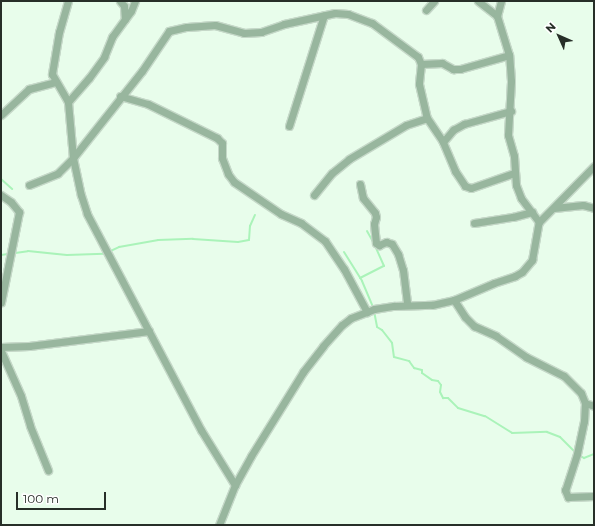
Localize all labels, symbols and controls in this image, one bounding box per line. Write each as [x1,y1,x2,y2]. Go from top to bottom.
north arrow [539,16,579,56]
text: N [542,19,559,36]
scale bar [18,484,108,510]
text: 100 m [23,491,59,506]

